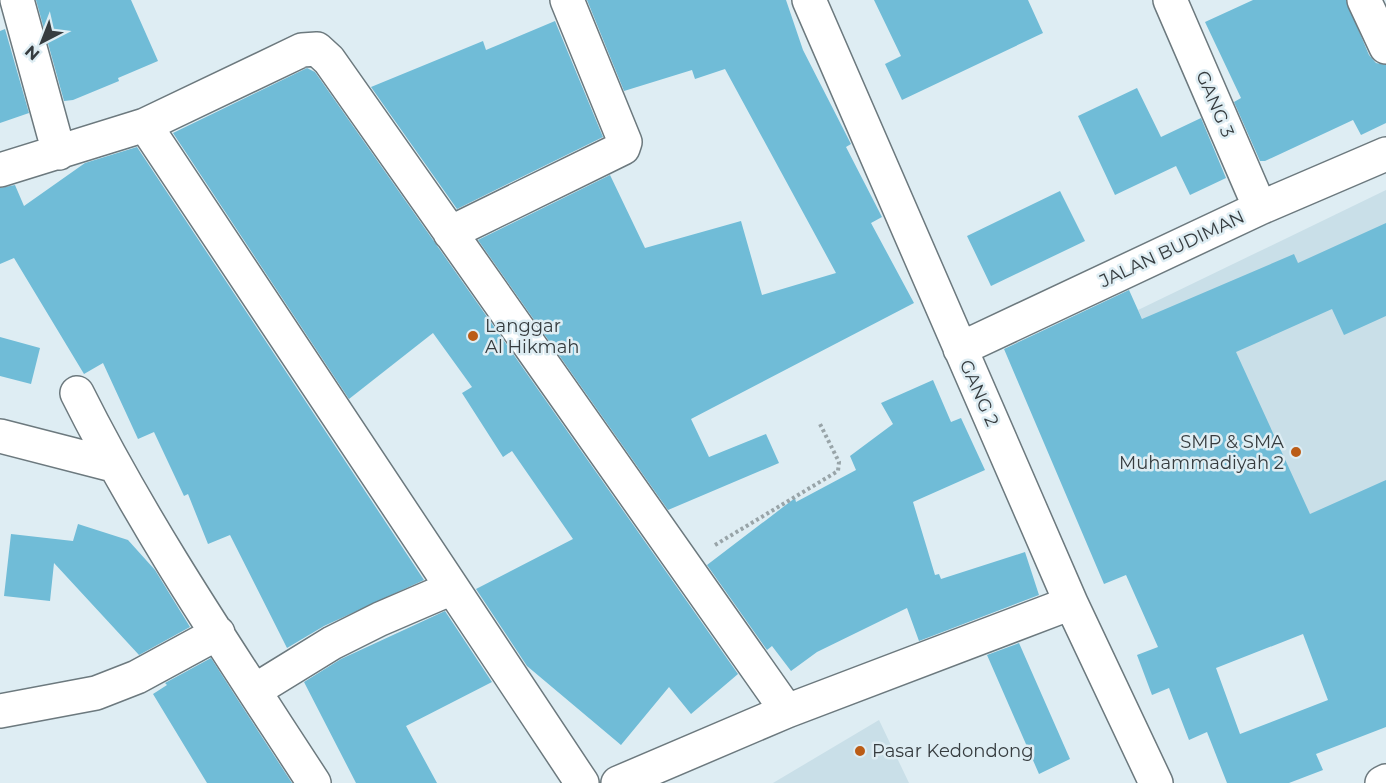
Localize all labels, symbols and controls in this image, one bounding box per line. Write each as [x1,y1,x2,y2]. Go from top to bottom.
north arrow [12,12,72,72]
text: N [21,41,43,64]
street label: GANG 3 [1191,67,1239,141]
street label: JALAN BUDIMAN [1095,206,1248,293]
place label: Langgar Al Hikmah [485,315,579,358]
marker: Langgar Al Hikmah [466,329,480,343]
street label: GANG 2 [955,356,1003,430]
place label: SMP & SMA Muhammadiyah 2 [1119,431,1284,474]
marker: SMP & SMA Muhammadiyah 2 [1289,445,1303,459]
place label: Pasar Kedondong [872,740,1034,762]
marker: Pasar Kedondong [853,744,867,758]

